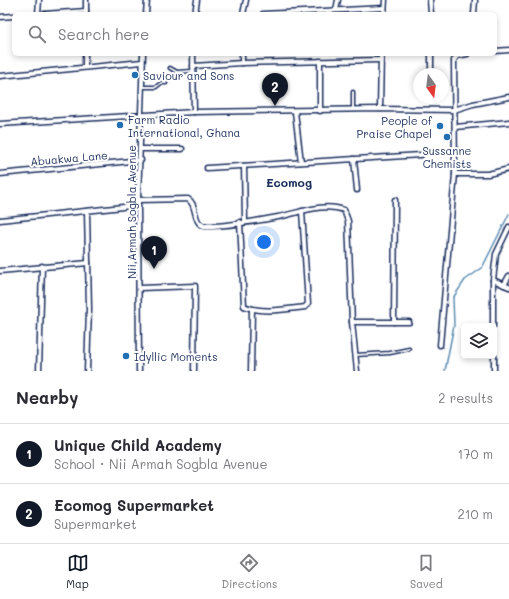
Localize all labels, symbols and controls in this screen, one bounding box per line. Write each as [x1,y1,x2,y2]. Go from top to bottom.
search box [12,12,497,56]
icon: search [26,23,48,45]
text: Search here [58,24,149,44]
place label: Saviour and Sons [143,68,234,83]
north arrow [413,68,449,104]
marker: Saviour and Sons [130,70,140,80]
pin: 2 [262,73,288,106]
place label: Farm Radio International, Ghana [128,112,241,140]
place label: People of Praise Chapel [357,113,433,141]
marker: Farm Radio International, Ghana [115,120,125,130]
marker: People of Praise Chapel [435,121,445,131]
marker: Sussanne Chemists [442,132,452,142]
place label: Sussanne Chemists [423,143,472,171]
street label: Nii Armah Sogbla Avenue [124,145,139,279]
street label: Abuakwa Lane [30,147,109,169]
district label: Ecomog [266,174,312,190]
your location [254,232,274,252]
pin: 1 [141,236,167,269]
map controls [461,323,497,359]
button: layers [461,323,497,359]
place label: Idyllic Moments [134,349,218,364]
marker: Idyllic Moments [121,351,131,361]
text: Nearby [16,386,78,408]
text: 2 results [438,389,493,406]
text: Unique Child Academy [54,435,222,455]
text: 1 [26,445,32,462]
text: 170 m [457,445,493,462]
text: School · Nii Armah Sogbla Avenue [54,455,268,472]
text: Ecomog Supermarket [54,495,214,515]
text: 2 [25,505,33,522]
text: 210 m [457,505,493,522]
text: Supermarket [54,515,137,532]
tab: Map [66,552,89,591]
tab: Directions [221,552,277,591]
tab: Saved [410,552,443,591]

